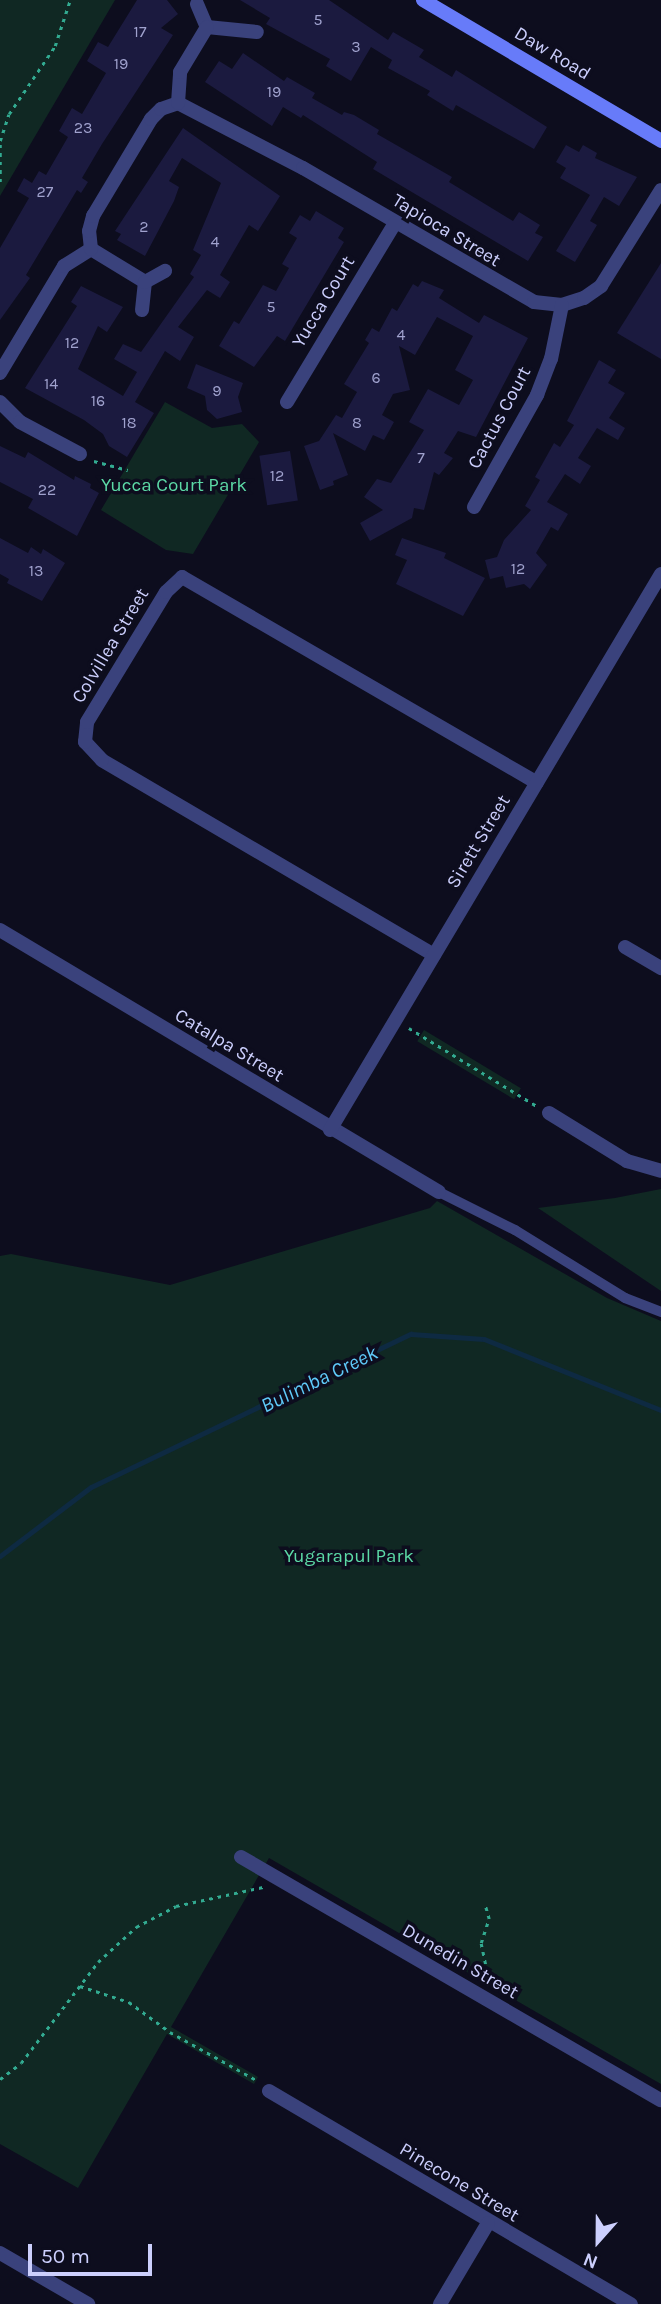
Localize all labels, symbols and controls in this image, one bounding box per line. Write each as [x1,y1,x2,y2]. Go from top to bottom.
house number: 5 [313,10,323,30]
house number: 17 [134,22,146,42]
street label: Daw Road [510,22,594,86]
house number: 3 [351,37,361,57]
house number: 19 [114,54,128,74]
house number: 19 [267,82,281,102]
house number: 23 [74,118,92,138]
house number: 27 [37,182,53,202]
street label: Tapioca Street [388,190,504,272]
house number: 2 [139,217,149,237]
house number: 4 [211,232,219,252]
street label: Yucca Court [288,252,360,352]
house number: 5 [266,297,276,317]
house number: 4 [397,325,405,345]
house number: 12 [65,333,79,353]
street label: Cactus Court [464,363,536,473]
house number: 6 [371,368,381,388]
house number: 14 [44,374,58,394]
house number: 9 [212,381,222,401]
house number: 16 [91,391,105,411]
house number: 18 [121,413,137,433]
house number: 8 [352,413,362,433]
house number: 7 [417,448,425,468]
house number: 12 [270,466,284,486]
park label: Yucca Court Park [101,475,247,497]
house number: 22 [38,480,56,500]
house number: 12 [511,559,525,579]
house number: 13 [29,561,43,581]
street label: Colvillea Street [68,584,154,708]
street label: Sirett Street [442,791,516,893]
street label: Catalpa Street [170,1004,288,1088]
water label: Bulimba Creek [256,1340,382,1418]
park label: Yugarapul Park [284,1546,414,1568]
street label: Dunedin Street [398,1920,522,2004]
street label: Pinecone Street [395,2138,523,2228]
north arrow [563,2206,633,2276]
scale bar [32,2230,156,2274]
text: 50 m [41,2244,90,2268]
text: N [580,2248,601,2273]

